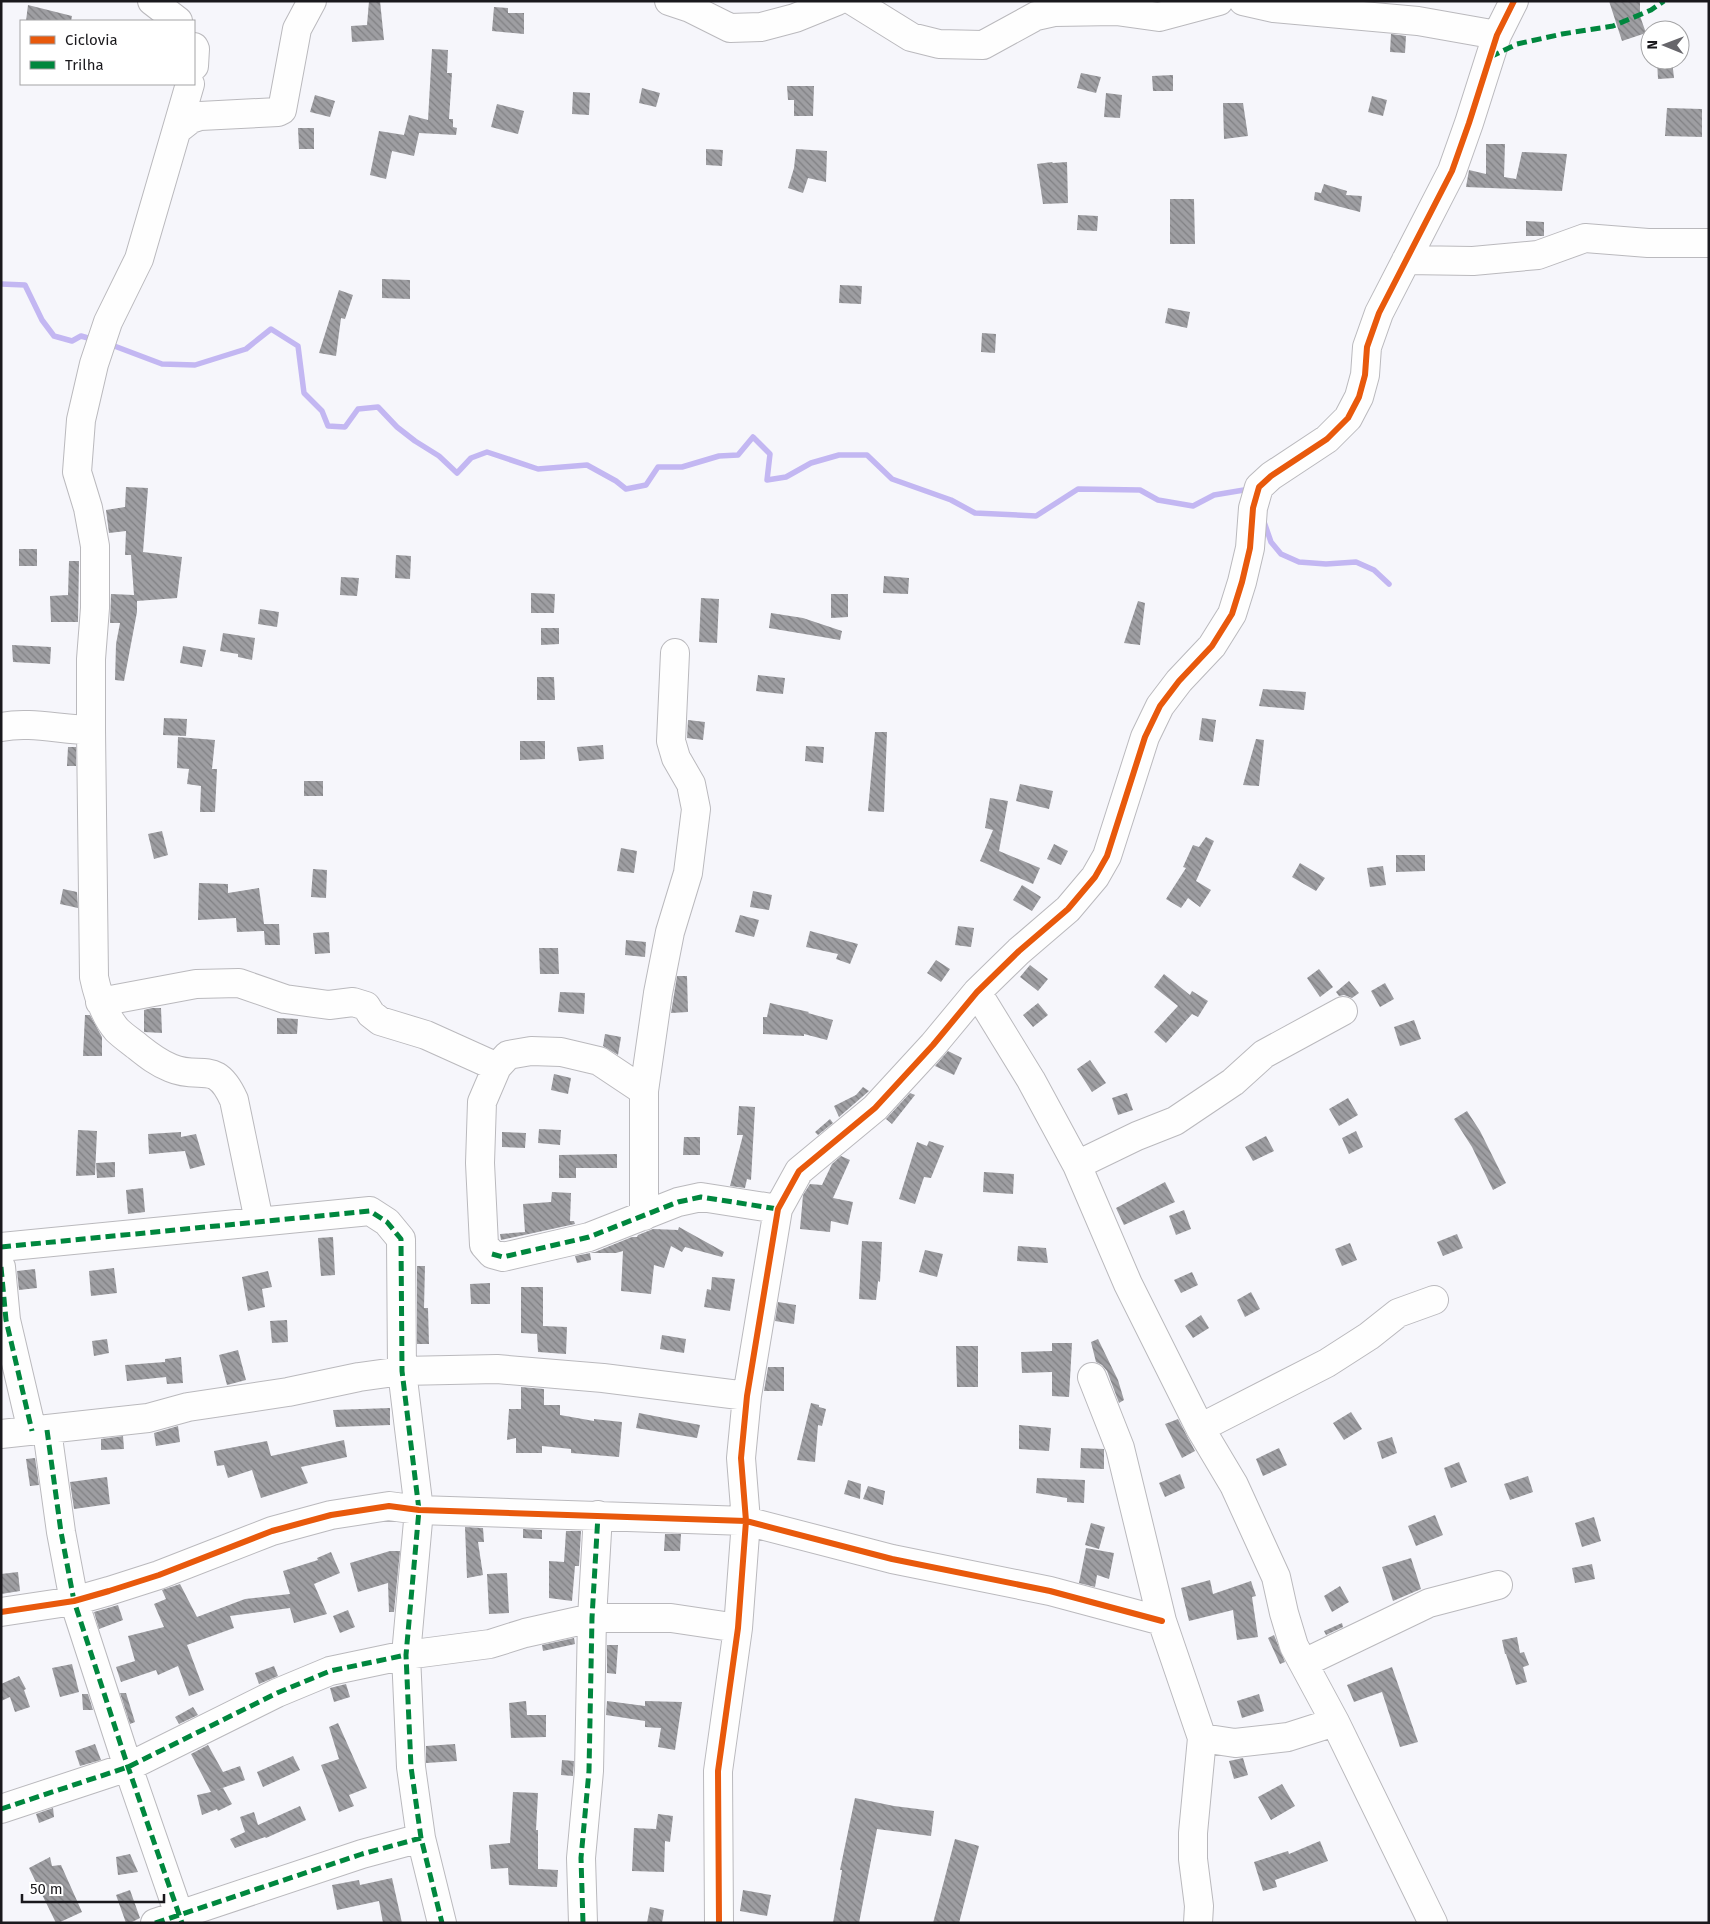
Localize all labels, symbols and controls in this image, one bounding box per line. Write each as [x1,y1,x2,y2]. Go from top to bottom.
legend [20,20,195,85]
north arrow [1640,20,1690,70]
text: Ciclovia [65,31,118,49]
text: N [1644,40,1661,50]
text: Trilha [65,56,104,74]
scale bar [22,1872,165,1904]
text: 50 m [30,1880,63,1898]

